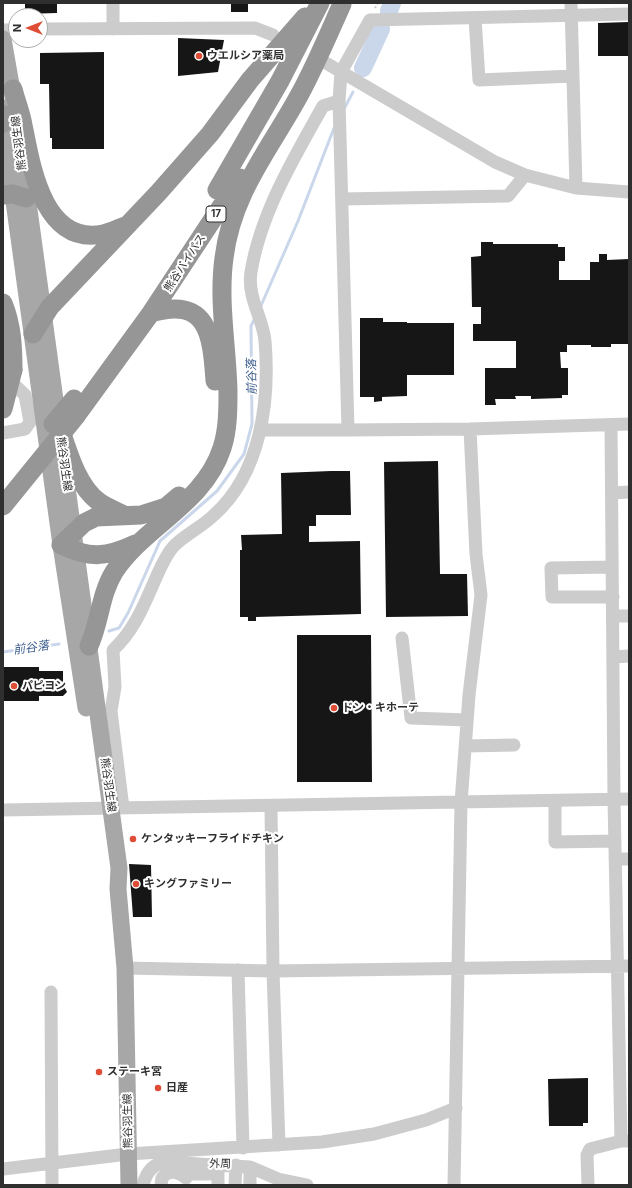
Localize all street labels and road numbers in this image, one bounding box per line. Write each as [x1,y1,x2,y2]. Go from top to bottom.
street label: 熊谷羽生線 [9,115,29,171]
road number: 17 [206,206,226,222]
street label: 熊谷バイパス [161,232,209,294]
street label: 熊谷羽生線 [54,436,74,492]
street label: 熊谷羽生線 [98,757,118,813]
street label: 熊谷羽生線 [121,1093,135,1149]
street label: 外周 [209,1157,231,1171]

